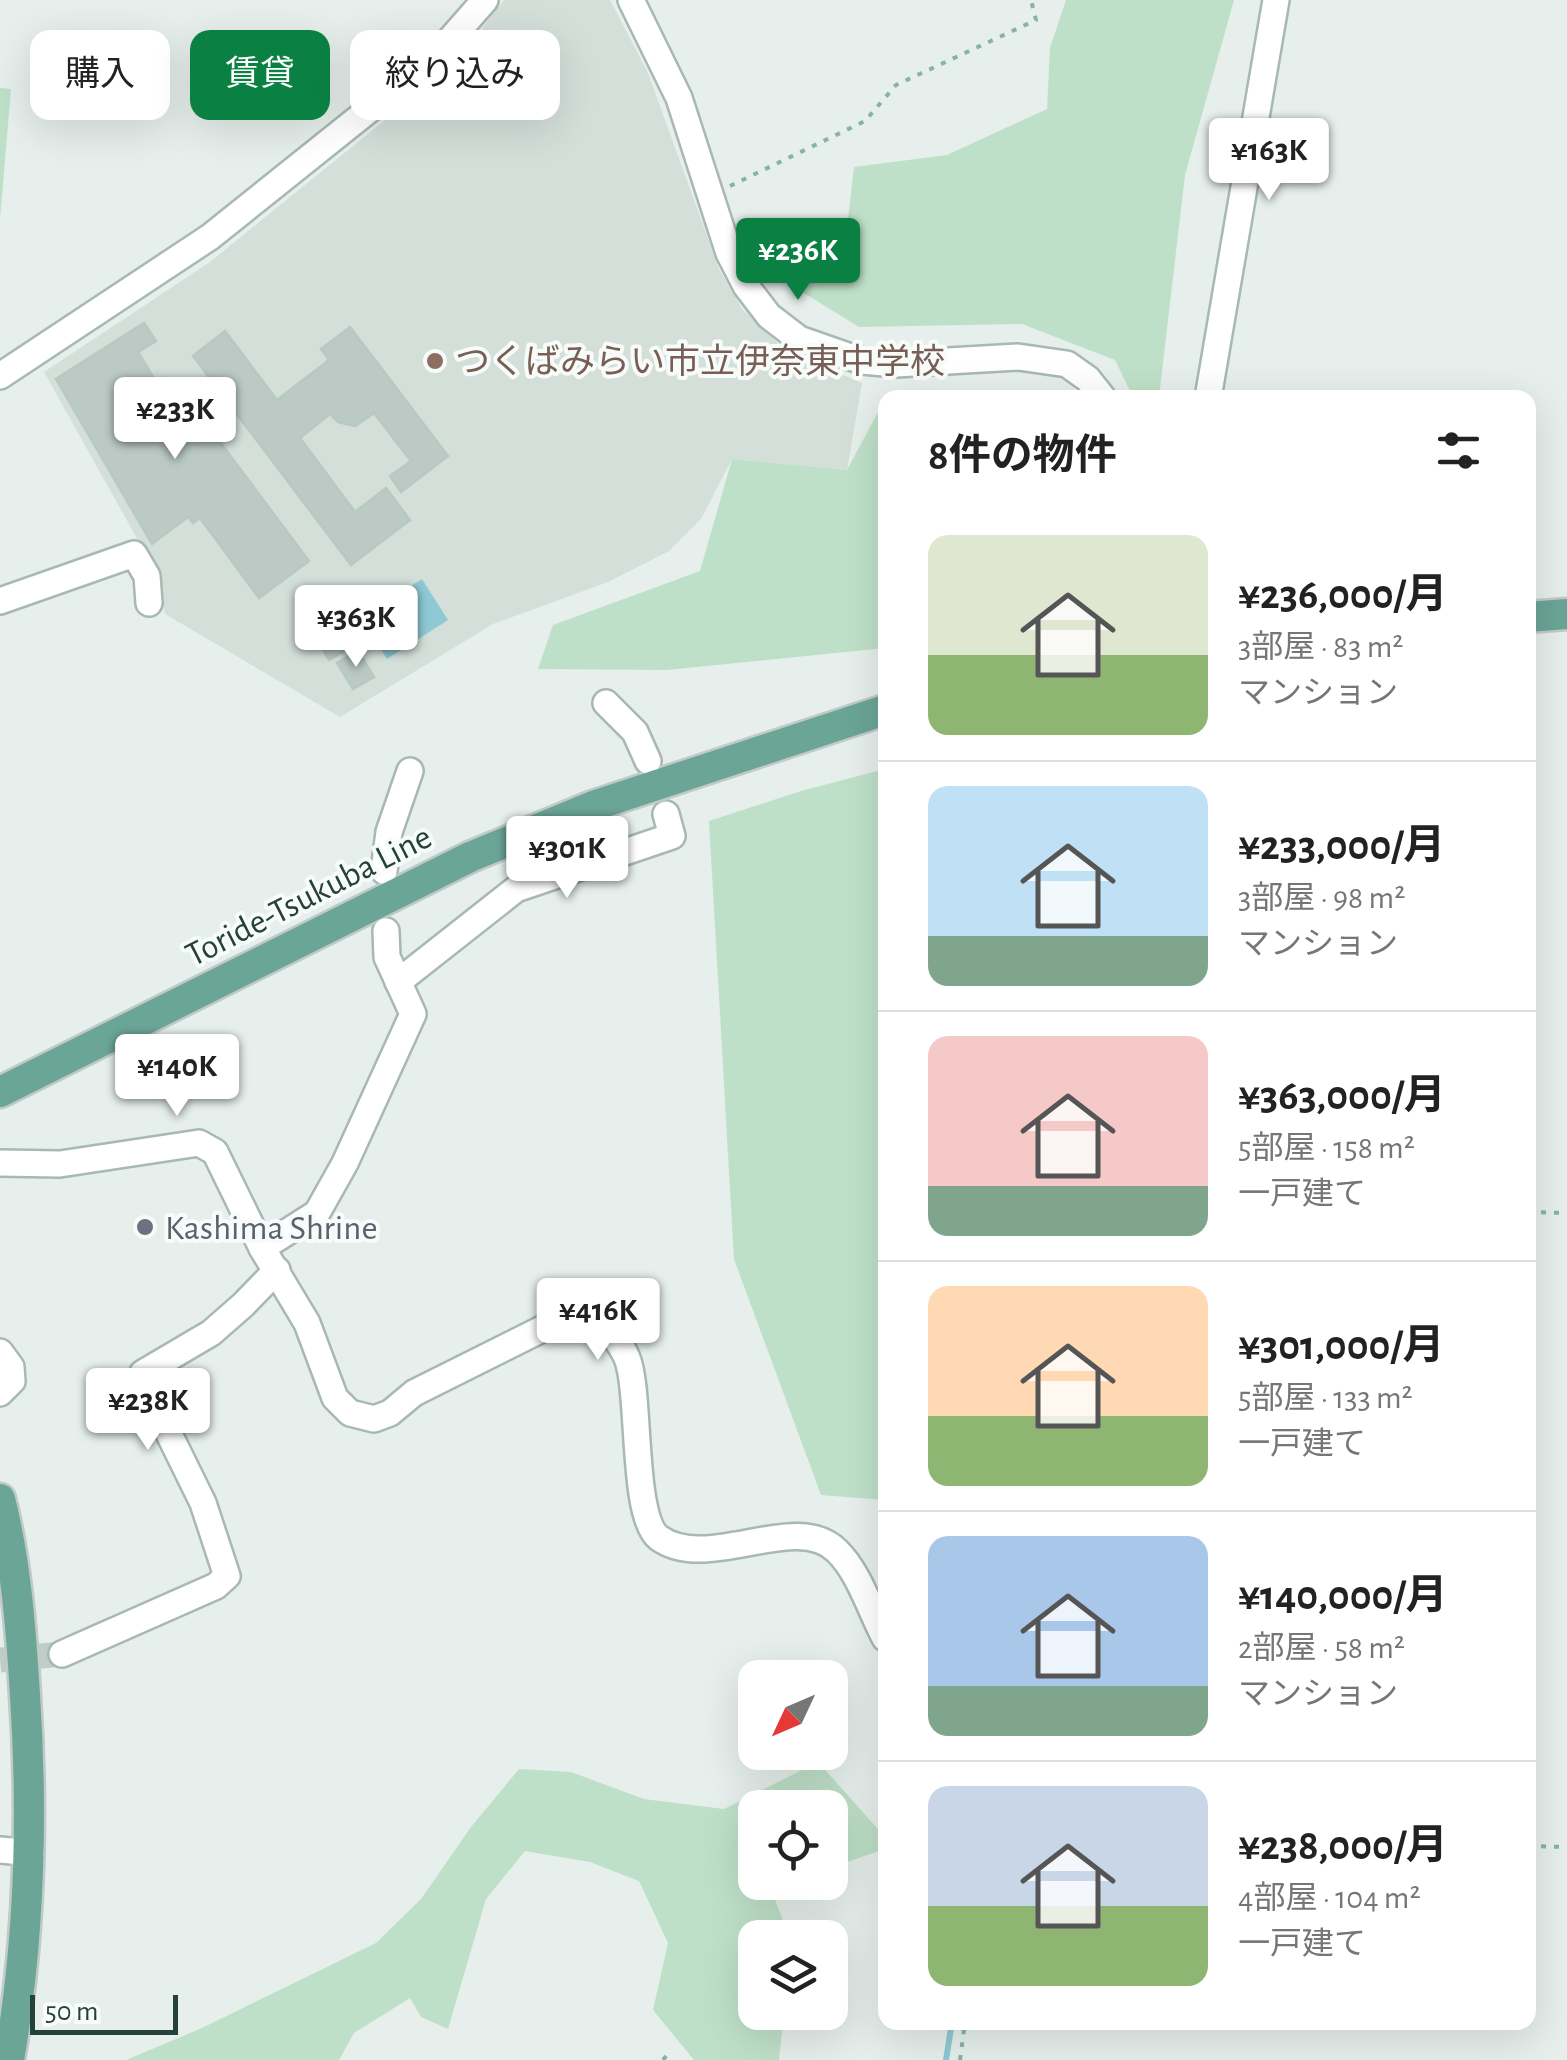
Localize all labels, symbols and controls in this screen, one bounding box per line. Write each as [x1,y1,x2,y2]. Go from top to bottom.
chip: 購入 [30,30,170,120]
chip: 賃貸 [190,30,330,120]
chip: 絞り込み [350,30,560,120]
pin: ¥163K [1199,118,1339,203]
text: ¥163K [1231,134,1307,166]
pin: ¥236K [728,218,868,303]
text: ¥236K [758,234,838,266]
place label: つくばみらい市立伊奈東中学校 [455,343,945,380]
marker: つくばみらい市立伊奈東中学校 [424,350,446,372]
pin: ¥233K [105,377,245,462]
text: ¥233K [136,393,214,425]
icon: filters [1431,423,1486,478]
text: 8件の物件 [928,435,1117,477]
text: ¥236,000/月 [1238,574,1447,616]
icon: home [1008,575,1128,695]
pin: ¥363K [286,585,426,670]
text: ¥363K [317,601,395,633]
text: 3部屋 · 83 m² [1238,631,1403,663]
text: マンション [1238,677,1398,709]
pin: ¥301K [497,816,637,901]
street label: Toride-Tsukuba Line [180,819,437,973]
text: ¥233,000/月 [1238,825,1445,867]
icon: home [1008,826,1128,946]
text: ¥301K [528,832,606,864]
text: 3部屋 · 98 m² [1238,882,1405,914]
text: マンション [1238,928,1398,960]
pin: ¥140K [107,1034,247,1119]
text: ¥140K [137,1050,217,1082]
text: ¥363,000/月 [1238,1075,1446,1117]
icon: home [1008,1076,1128,1196]
text: 5部屋 · 158 m² [1238,1132,1415,1164]
text: 一戸建て [1238,1178,1366,1210]
place label: Kashima Shrine [165,1211,378,1246]
marker: Kashima Shrine [134,1216,156,1238]
pin: ¥416K [528,1278,668,1363]
text: ¥416K [559,1294,637,1326]
text: ¥301,000/月 [1238,1325,1444,1367]
icon: home [1008,1326,1128,1446]
pin: ¥238K [78,1368,218,1453]
text: 5部屋 · 133 m² [1238,1382,1413,1414]
text: ¥238K [108,1384,188,1416]
text: 一戸建て [1238,1428,1366,1460]
text: ¥140,000/月 [1238,1575,1447,1617]
icon: home [1008,1576,1128,1696]
text: 2部屋 · 58 m² [1238,1632,1405,1664]
north arrow [738,1660,848,1770]
map controls [738,1660,848,2030]
text: マンション [1238,1678,1398,1710]
button: locate [738,1790,848,1900]
text: ¥238,000/月 [1238,1825,1448,1867]
icon: home [1008,1826,1128,1946]
text: 4部屋 · 104 m² [1238,1882,1421,1914]
button: layers [738,1920,848,2030]
text: 一戸建て [1238,1928,1366,1960]
scale bar [30,1990,178,2034]
text: 50 m [45,1998,99,2026]

